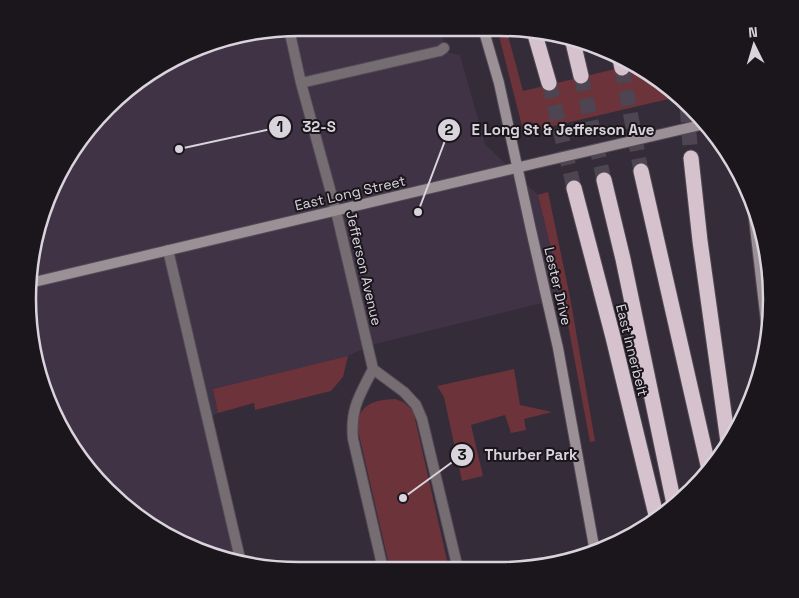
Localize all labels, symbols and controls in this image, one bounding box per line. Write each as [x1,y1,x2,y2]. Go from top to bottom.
north arrow [729,20,779,70]
text: N [747,23,758,41]
callout: 32-S [268,112,346,142]
callout: E Long St & Jefferson Ave [436,115,664,145]
text: 1 [277,117,283,136]
text: 32-S [302,117,336,136]
text: 2 [445,120,454,139]
text: E Long St & Jefferson Ave [471,120,655,139]
street label: East Long Street [293,171,407,215]
street label: Jefferson Avenue [342,209,386,327]
street label: Lester Drive [540,245,576,327]
street label: East Innerbelt [612,302,652,398]
callout: Thurber Park [450,440,588,470]
text: 3 [457,445,467,464]
text: Thurber Park [484,445,578,464]

